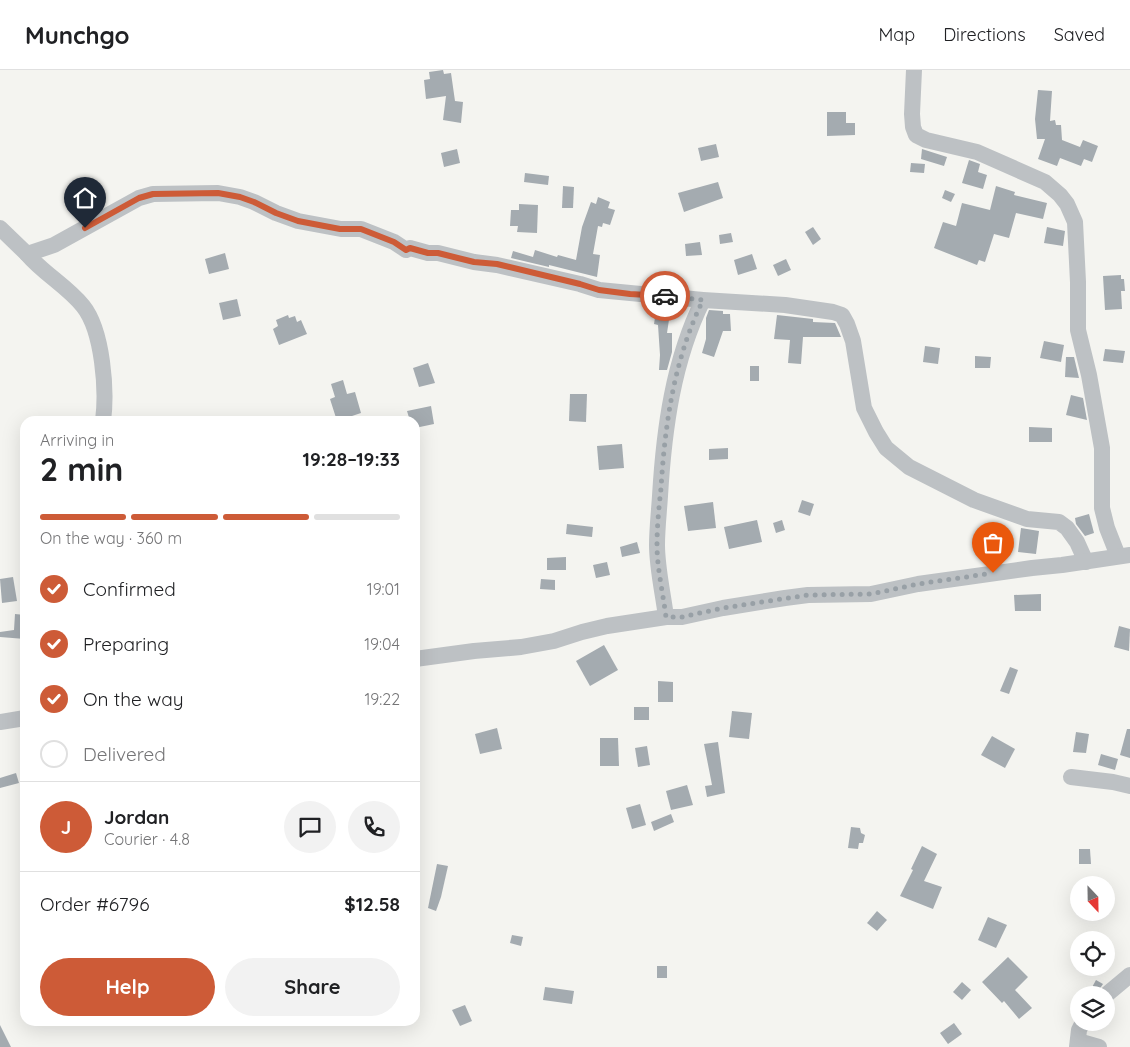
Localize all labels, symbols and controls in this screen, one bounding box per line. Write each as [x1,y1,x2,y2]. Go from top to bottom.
text: Munchgo [25,20,129,50]
text: Map [878,23,915,46]
text: Directions [943,23,1026,46]
text: Saved [1054,23,1105,46]
pin [64,177,106,228]
icon: home [71,184,99,212]
courier [640,271,690,321]
icon: car [651,282,679,310]
text: Arriving in [40,430,114,450]
text: 19:28–19:33 [303,447,400,471]
text: 2 min [40,449,123,489]
pin [972,522,1014,573]
text: On the way · 360 m [40,528,182,548]
icon: bag [979,529,1007,557]
icon: check [40,575,68,603]
text: Confirmed [83,577,176,601]
text: 19:01 [367,579,400,599]
icon: check [40,630,68,658]
text: Preparing [83,632,169,656]
text: 19:04 [364,634,400,654]
icon: check [40,685,68,713]
text: On the way [83,687,184,711]
text: 19:22 [364,689,400,709]
text: Delivered [83,742,166,766]
button: chat [284,801,336,853]
button: phone [348,801,400,853]
text: Jordan [104,805,169,829]
text: J [61,815,71,839]
text: Courier · 4.8 [104,829,190,849]
north arrow [1070,876,1115,921]
map controls [1070,876,1115,1031]
text: Order #6796 [40,892,149,916]
text: $12.58 [344,892,400,916]
button: locate [1070,931,1115,976]
button: Help [40,958,215,1016]
button: Share [225,958,400,1016]
button: layers [1070,986,1115,1031]

